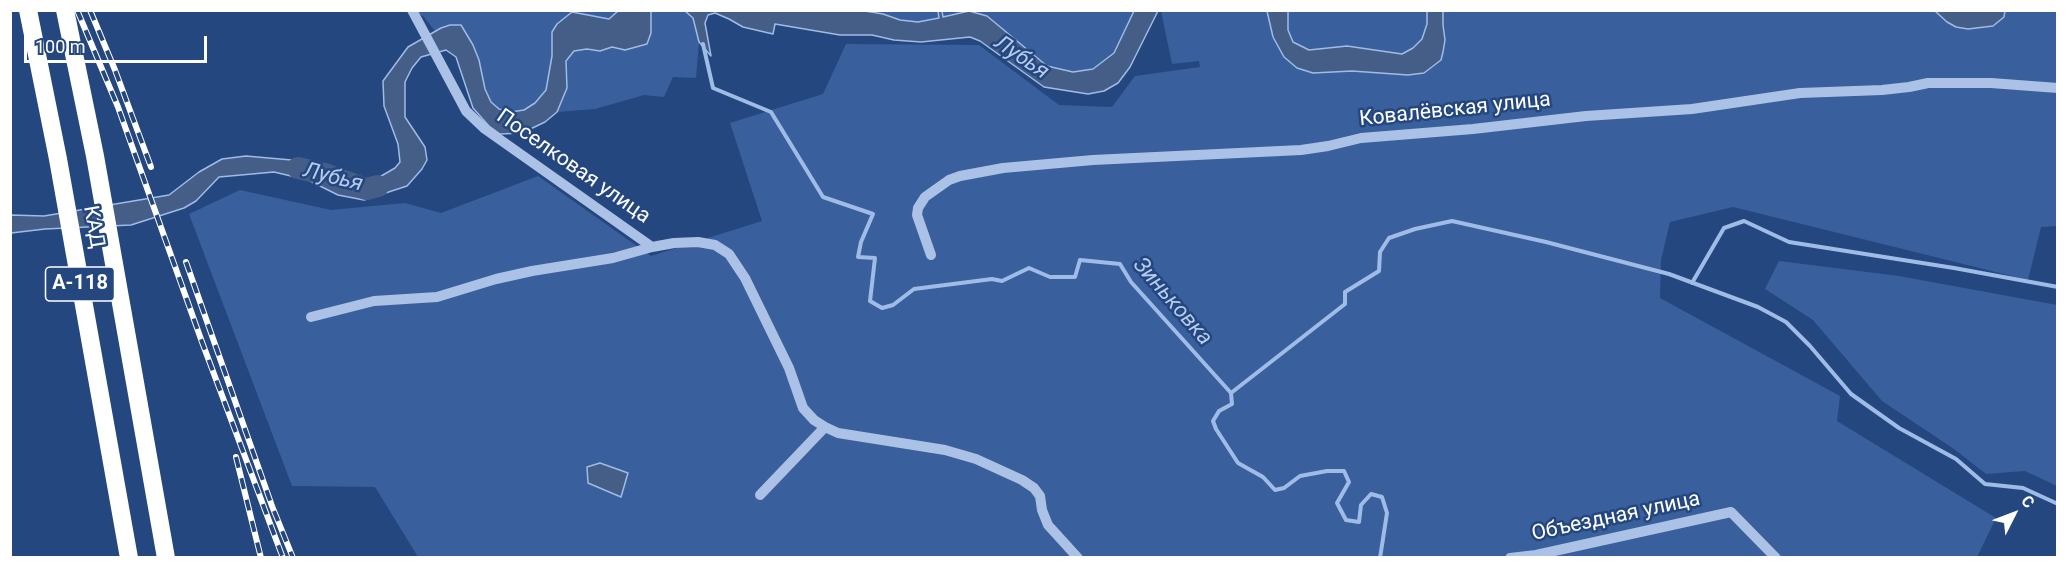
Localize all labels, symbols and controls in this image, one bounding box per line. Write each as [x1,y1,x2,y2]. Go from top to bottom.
scale bar [27,24,210,62]
water label: Лубья [989,30,1053,86]
text: 100 m [35,36,86,57]
street label: Ковалёвская улица [1358,87,1552,133]
street label: Поселковая улица [491,104,655,230]
water label: Лубья [301,158,365,198]
street label: КАД [77,204,109,250]
water label: Зиньковка [1127,253,1217,351]
road number: А-118 [46,267,115,301]
north arrow [1984,484,2044,544]
street label: Объездная улица [1530,487,1702,547]
text: С [2017,491,2038,512]

